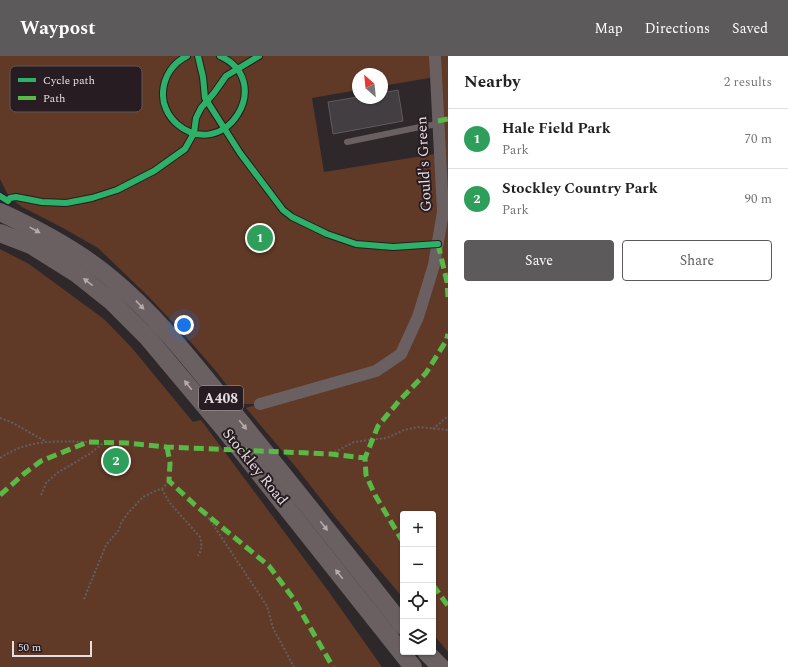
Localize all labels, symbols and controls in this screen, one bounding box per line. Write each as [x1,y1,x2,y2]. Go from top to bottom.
text: Waypost [20,14,96,43]
text: Map [595,18,623,39]
text: Directions [645,18,710,39]
text: Saved [732,18,768,39]
legend [10,66,142,112]
north arrow [352,68,388,104]
text: Nearby [464,69,520,95]
text: Cycle path [43,72,95,89]
text: 2 results [724,72,772,92]
text: Path [43,90,65,107]
street label: Gould's Green [410,115,438,212]
text: Hale Field Park [502,117,611,140]
text: 1 [473,129,481,149]
text: 70 m [745,129,772,149]
text: Park [502,140,529,160]
text: Stockley Country Park [502,177,658,200]
text: 2 [473,189,481,209]
text: 90 m [745,189,772,209]
text: Park [502,200,529,220]
pin: 1 [247,223,273,253]
one-way arrow [29,226,41,233]
button: Save [464,240,614,281]
button: Share [622,240,772,281]
one-way arrow [82,278,93,287]
one-way arrow [135,300,145,310]
your location [174,315,194,335]
one-way arrow [184,379,193,390]
road number: A408 [199,386,243,410]
one-way arrow [239,419,247,430]
street label: Stockley Road [217,423,293,511]
pin: 2 [103,446,129,476]
map controls [400,511,436,655]
button: + [400,511,436,547]
one-way arrow [320,521,328,532]
button: − [400,547,436,583]
one-way arrow [335,568,344,579]
button: locate [400,583,436,619]
button: layers [400,619,436,655]
scale bar [12,639,92,658]
text: 50 m [18,639,41,656]

